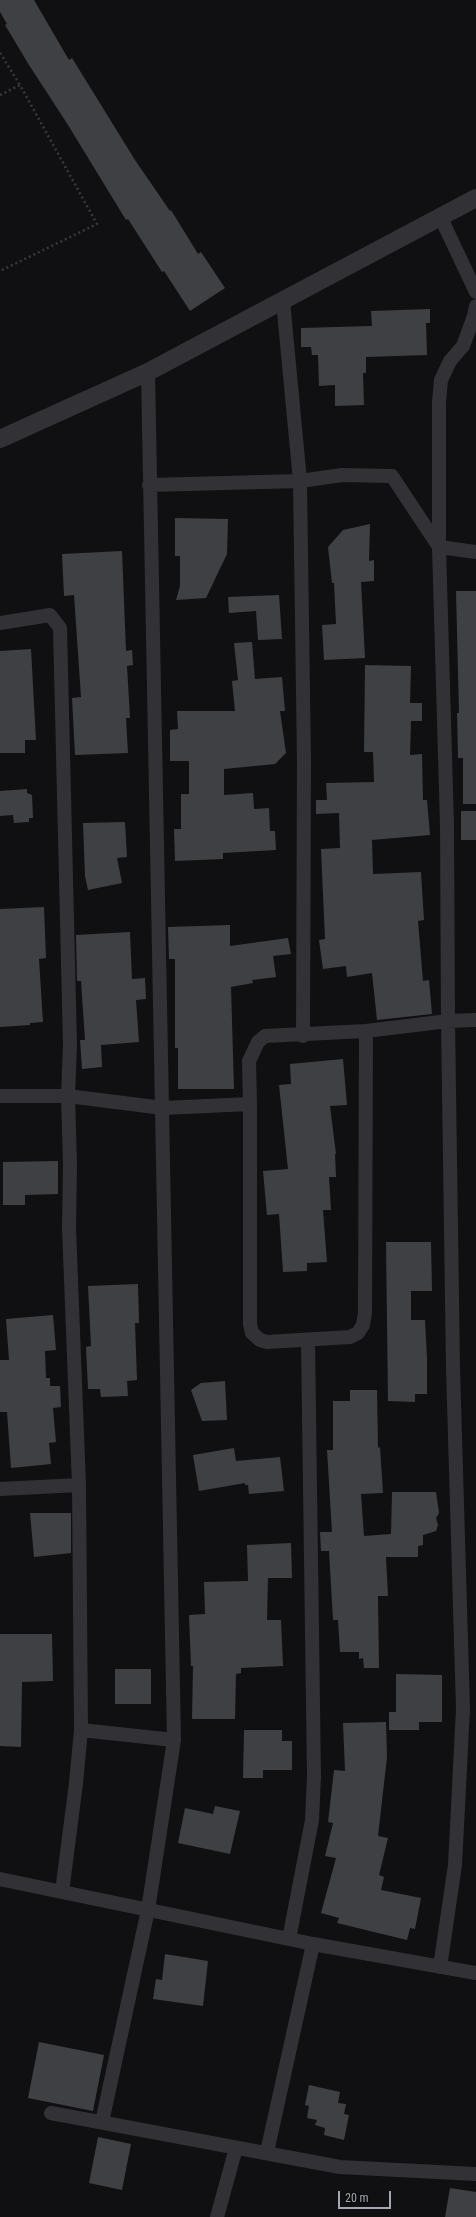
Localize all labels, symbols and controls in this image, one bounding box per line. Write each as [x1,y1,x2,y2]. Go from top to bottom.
scale bar [340,2183,393,2209]
text: 20 m [345,2191,369,2205]

